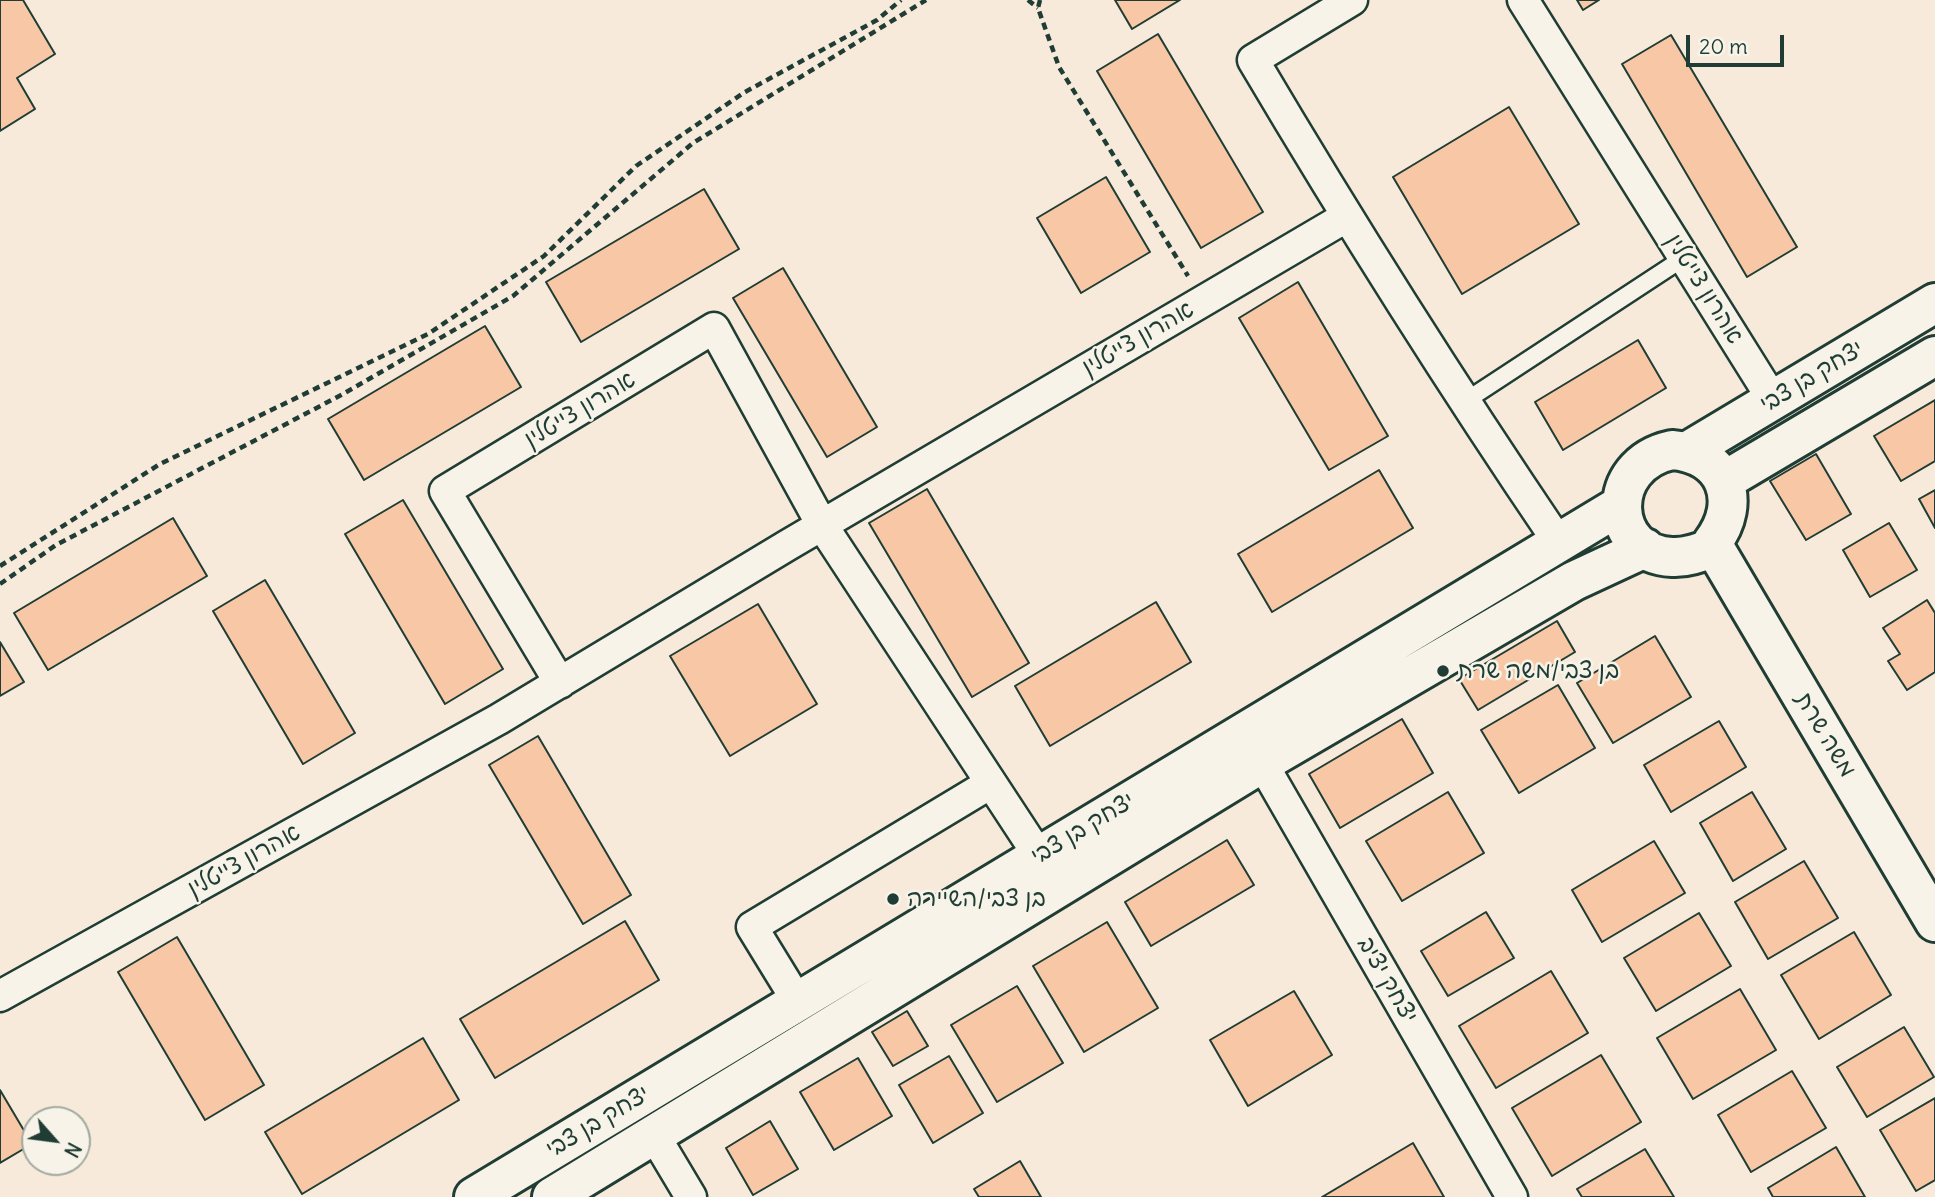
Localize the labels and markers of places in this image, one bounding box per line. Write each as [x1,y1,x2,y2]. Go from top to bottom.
place label: בן צבי/משה שרת [1457,657,1619,685]
marker: בן צבי/משה שרת [1435,663,1451,679]
place label: בן צבי/השיירה [907,885,1046,913]
marker: בן צבי/השיירה [885,891,901,907]

